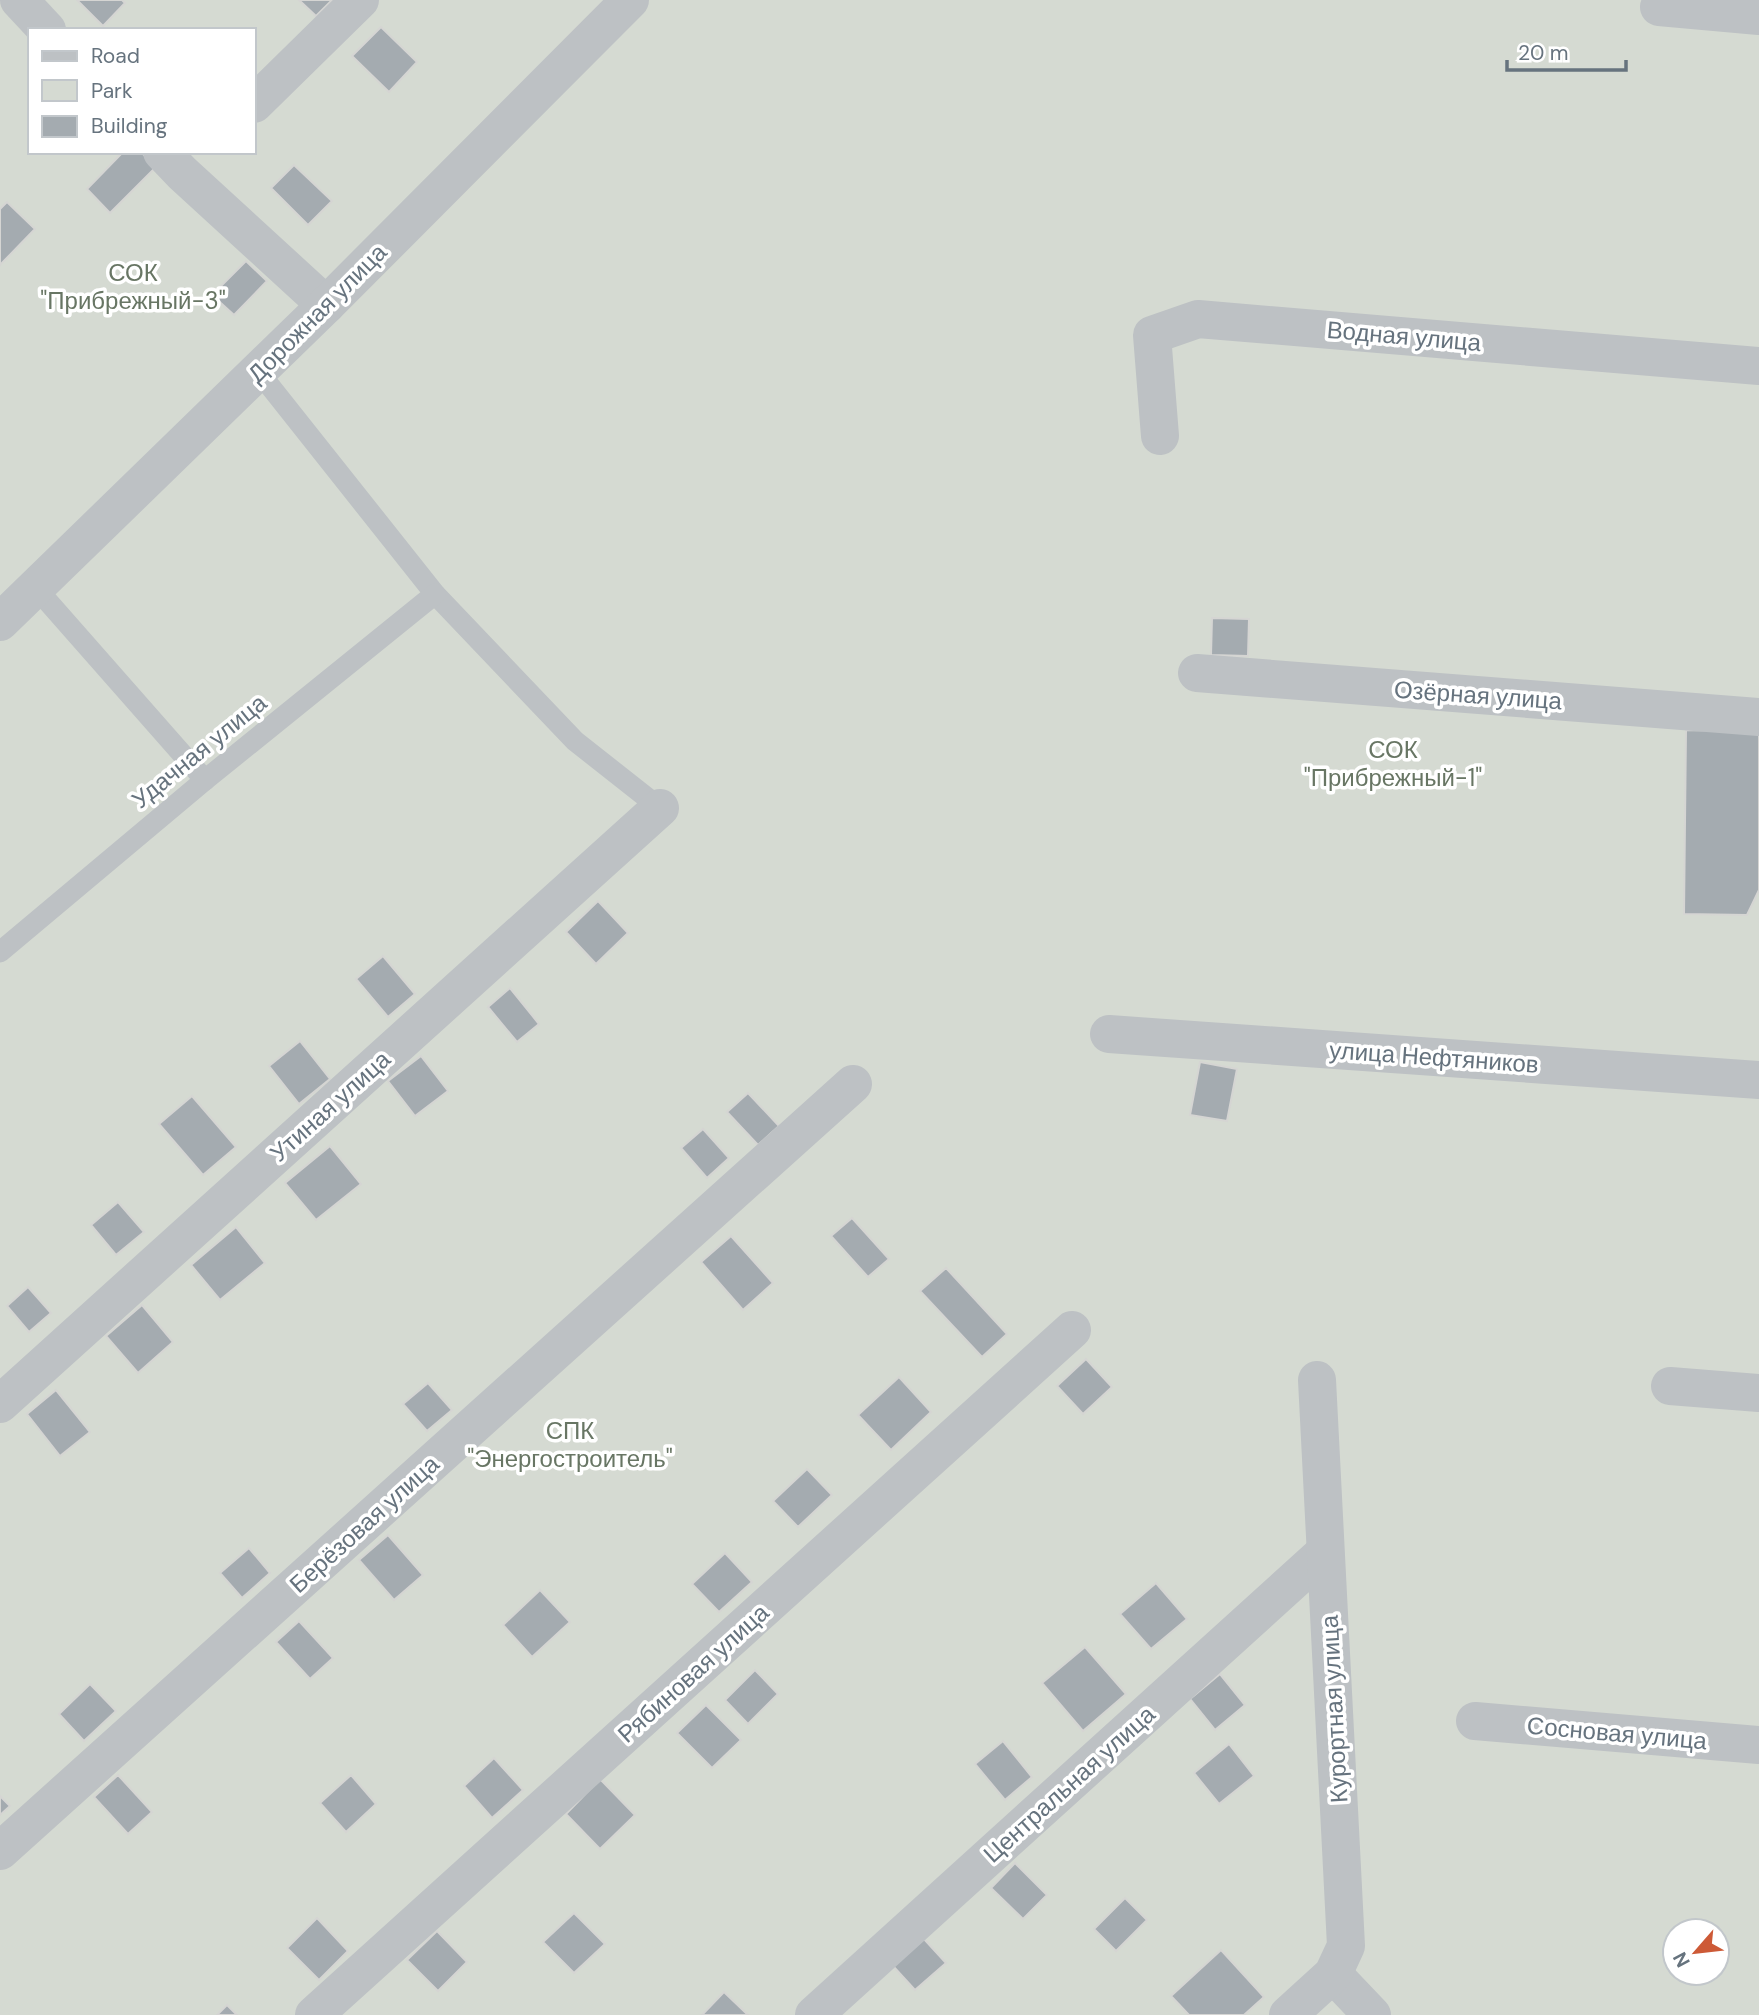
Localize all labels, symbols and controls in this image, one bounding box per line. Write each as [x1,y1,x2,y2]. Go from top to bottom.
legend [28,28,256,154]
scale bar [1507,28,1626,72]
text: 20 m [1518,39,1569,67]
text: Road [91,42,140,70]
text: Park [91,77,133,105]
text: Building [91,112,168,140]
street label: Дорожная улица [241,236,394,389]
park label: СОК "Прибрежный-3" [40,257,226,316]
street label: Водная улица [1326,314,1483,358]
street label: Озёрная улица [1393,674,1564,716]
street label: Удачная улица [125,687,273,815]
park label: СОК "Прибрежный-1" [1304,734,1482,793]
street label: улица Нефтяников [1328,1034,1540,1080]
street label: Утиная улица [263,1043,397,1168]
park label: СПК "Энергостроитель" [467,1415,673,1474]
street label: Берёзовая улица [283,1448,446,1599]
street label: Рябиновая улица [611,1596,776,1749]
street label: Курортная улица [1314,1614,1354,1804]
street label: Центральная улица [977,1698,1162,1869]
street label: Сосновая улица [1526,1710,1709,1756]
north arrow [1661,1917,1731,1987]
text: N [1667,1948,1696,1972]

